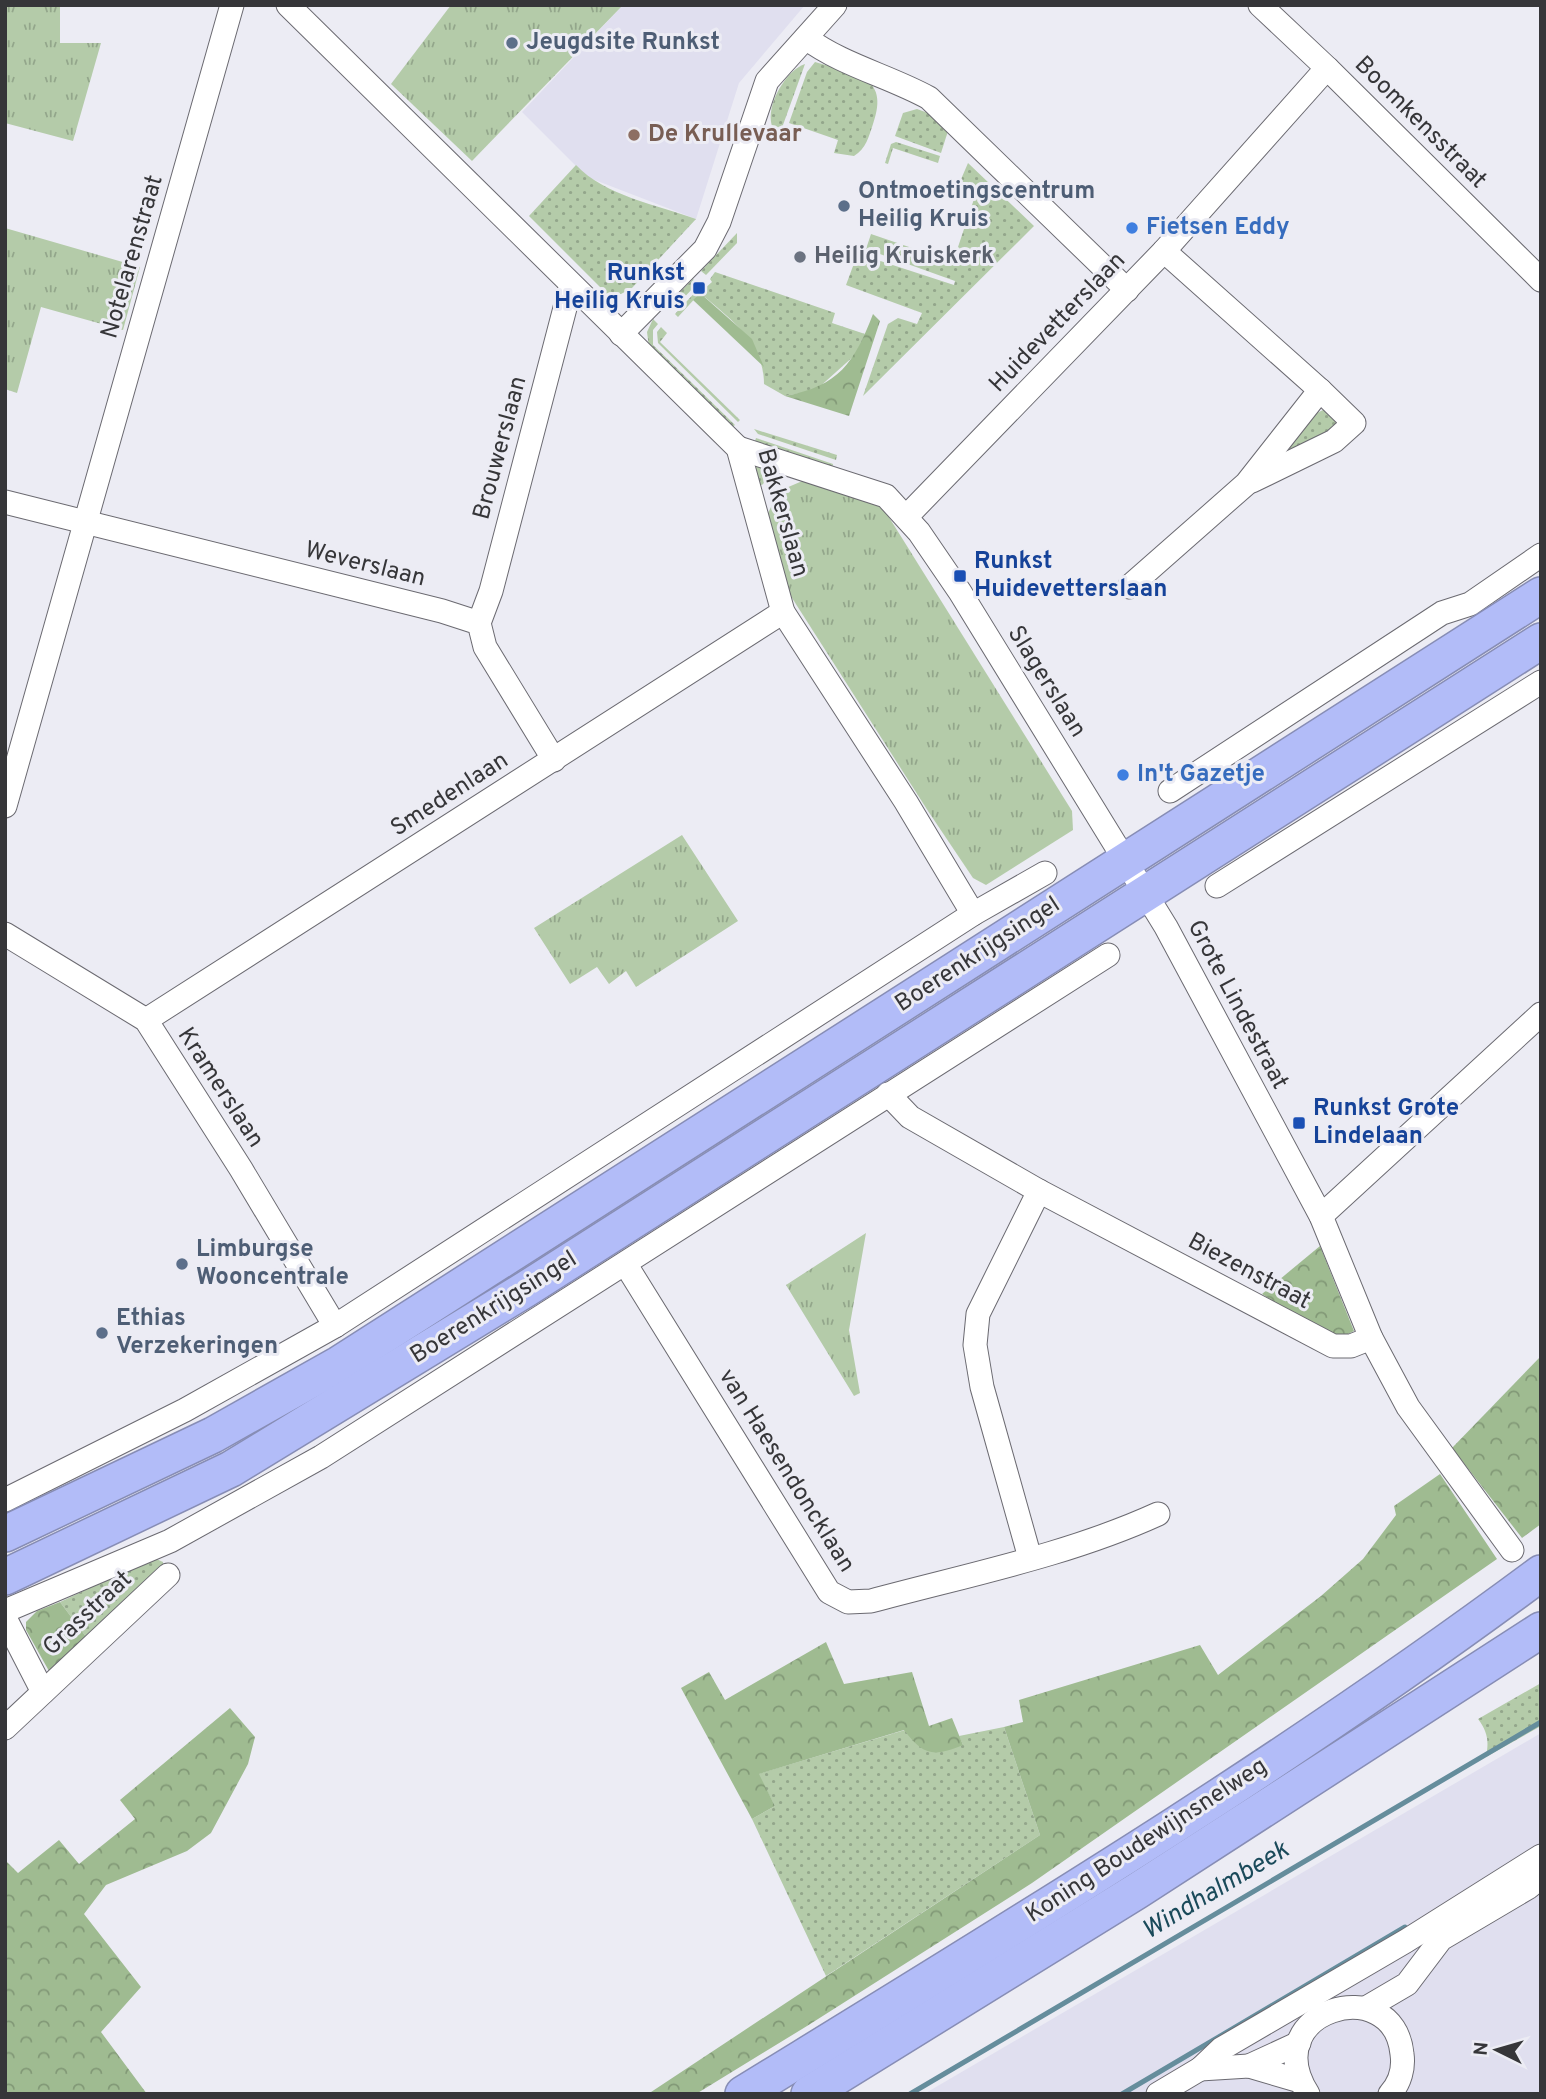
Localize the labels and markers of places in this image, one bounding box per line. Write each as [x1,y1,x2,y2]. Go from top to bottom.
place label: Jeugdsite Runkst [526,28,720,58]
marker: Jeugdsite Runkst [504,35,520,51]
place label: De Krullevaar [648,120,802,150]
marker: De Krullevaar [626,127,642,143]
place label: Ontmoetingscentrum Heilig Kruis [858,177,1095,235]
marker: Ontmoetingscentrum Heilig Kruis [836,198,852,214]
place label: Fietsen Eddy [1146,213,1290,243]
marker: Fietsen Eddy [1124,220,1140,236]
place label: Heilig Kruiskerk [814,242,995,272]
marker: Heilig Kruiskerk [792,249,808,265]
place label: Runkst Heilig Kruis [554,259,685,317]
marker: Runkst Heilig Kruis [691,280,707,296]
place label: Runkst Huidevetterslaan [974,547,1167,605]
marker: Runkst Huidevetterslaan [952,568,968,584]
place label: In't Gazetje [1137,760,1265,790]
marker: In't Gazetje [1115,767,1131,783]
place label: Runkst Grote Lindelaan [1313,1094,1459,1152]
marker: Runkst Grote Lindelaan [1291,1115,1307,1131]
place label: Limburgse Wooncentrale [196,1235,349,1293]
marker: Limburgse Wooncentrale [174,1256,190,1272]
place label: Ethias Verzekeringen [116,1304,278,1362]
marker: Ethias Verzekeringen [94,1325,110,1341]

